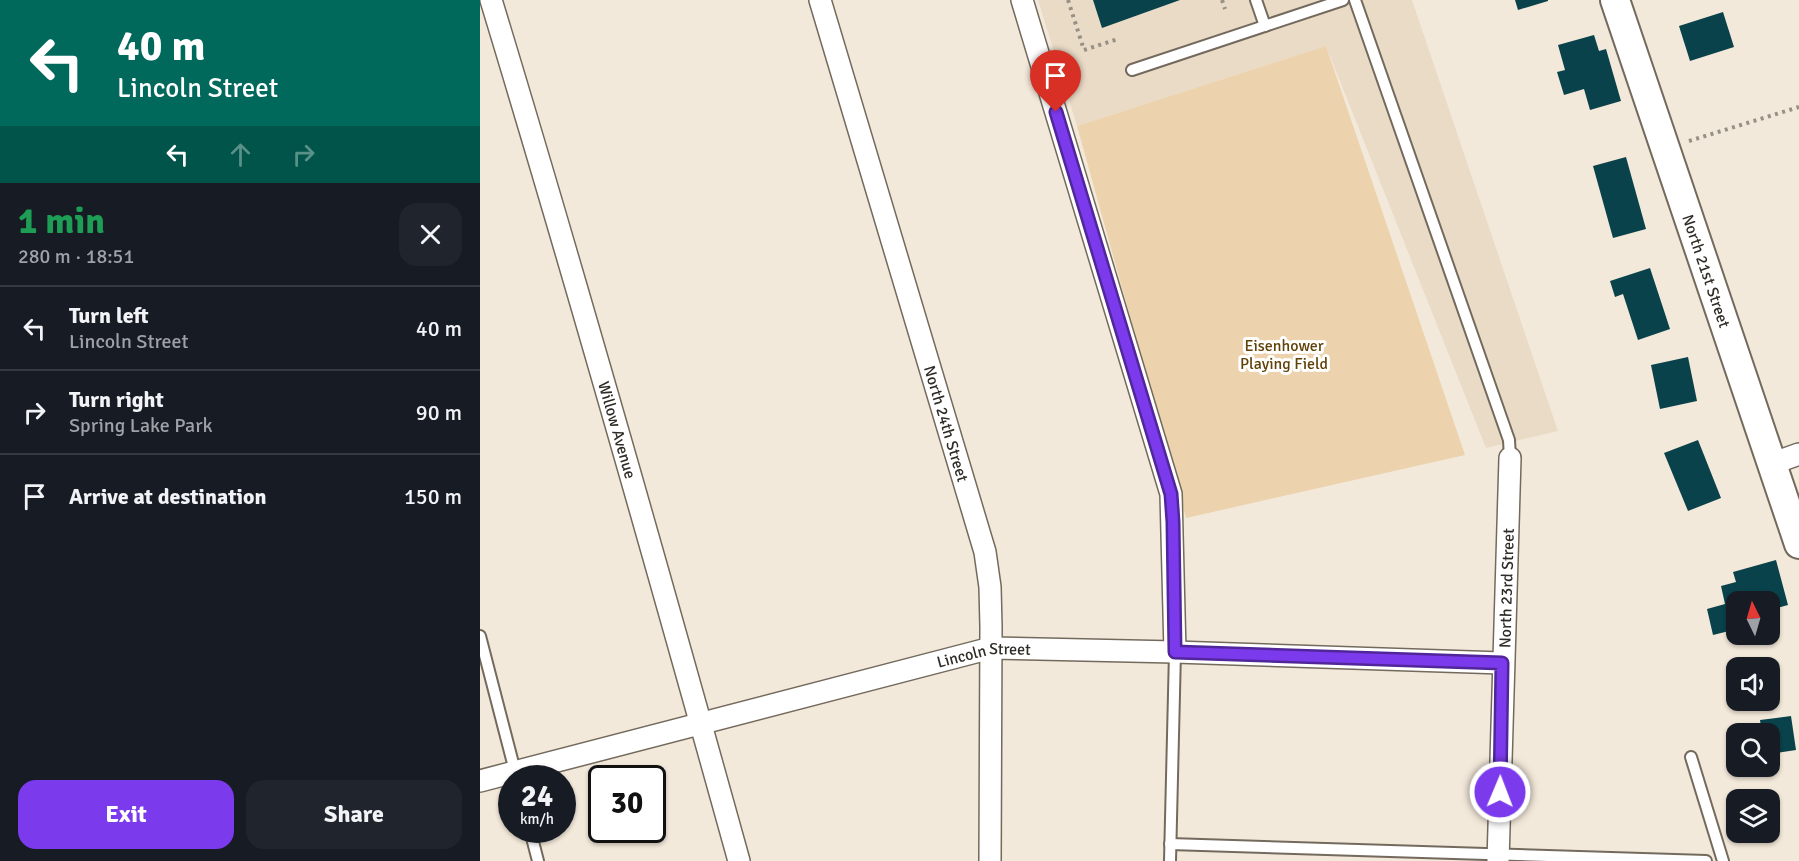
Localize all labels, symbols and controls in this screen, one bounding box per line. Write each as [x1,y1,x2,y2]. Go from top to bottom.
text: 40 m [117,21,206,72]
icon: left [18,24,96,102]
pin [1030,50,1081,112]
icon: arrive [1039,59,1072,92]
text: Lincoln Street [117,72,278,105]
icon: left [161,138,194,171]
icon: ahead [224,138,257,171]
icon: right [287,138,320,171]
text: 1 min [18,199,105,244]
button: close [399,203,462,266]
street label: North 21st Street [1677,212,1734,331]
text: 280 m · 18:51 [18,244,134,269]
text: Turn left [69,302,149,329]
icon: left [18,312,51,345]
text: 40 m [416,315,462,342]
text: Lincoln Street [69,329,188,354]
park label: Eisenhower Playing Field [1240,336,1328,374]
street label: North 24th Street [919,363,973,485]
street label: Willow Avenue [593,379,640,481]
text: Turn right [69,386,164,413]
icon: right [18,396,51,429]
text: 90 m [416,399,462,426]
text: Spring Lake Park [69,413,213,438]
icon: arrive [18,480,51,513]
text: Arrive at destination [69,483,266,510]
text: 150 m [404,483,462,510]
street label: North 23rd Street [1495,527,1519,648]
north arrow [1726,591,1780,645]
map controls [1726,591,1780,843]
street label: Lincoln Street [935,639,1031,673]
button: sound [1726,657,1780,711]
button: search [1726,723,1780,777]
position arrow [1468,760,1532,824]
speed limit sign: 30 [588,765,666,843]
text: 24 [521,778,553,815]
button: Exit [18,780,234,849]
button: Share [246,780,462,849]
button: layers [1726,789,1780,843]
text: km/h [520,810,554,828]

